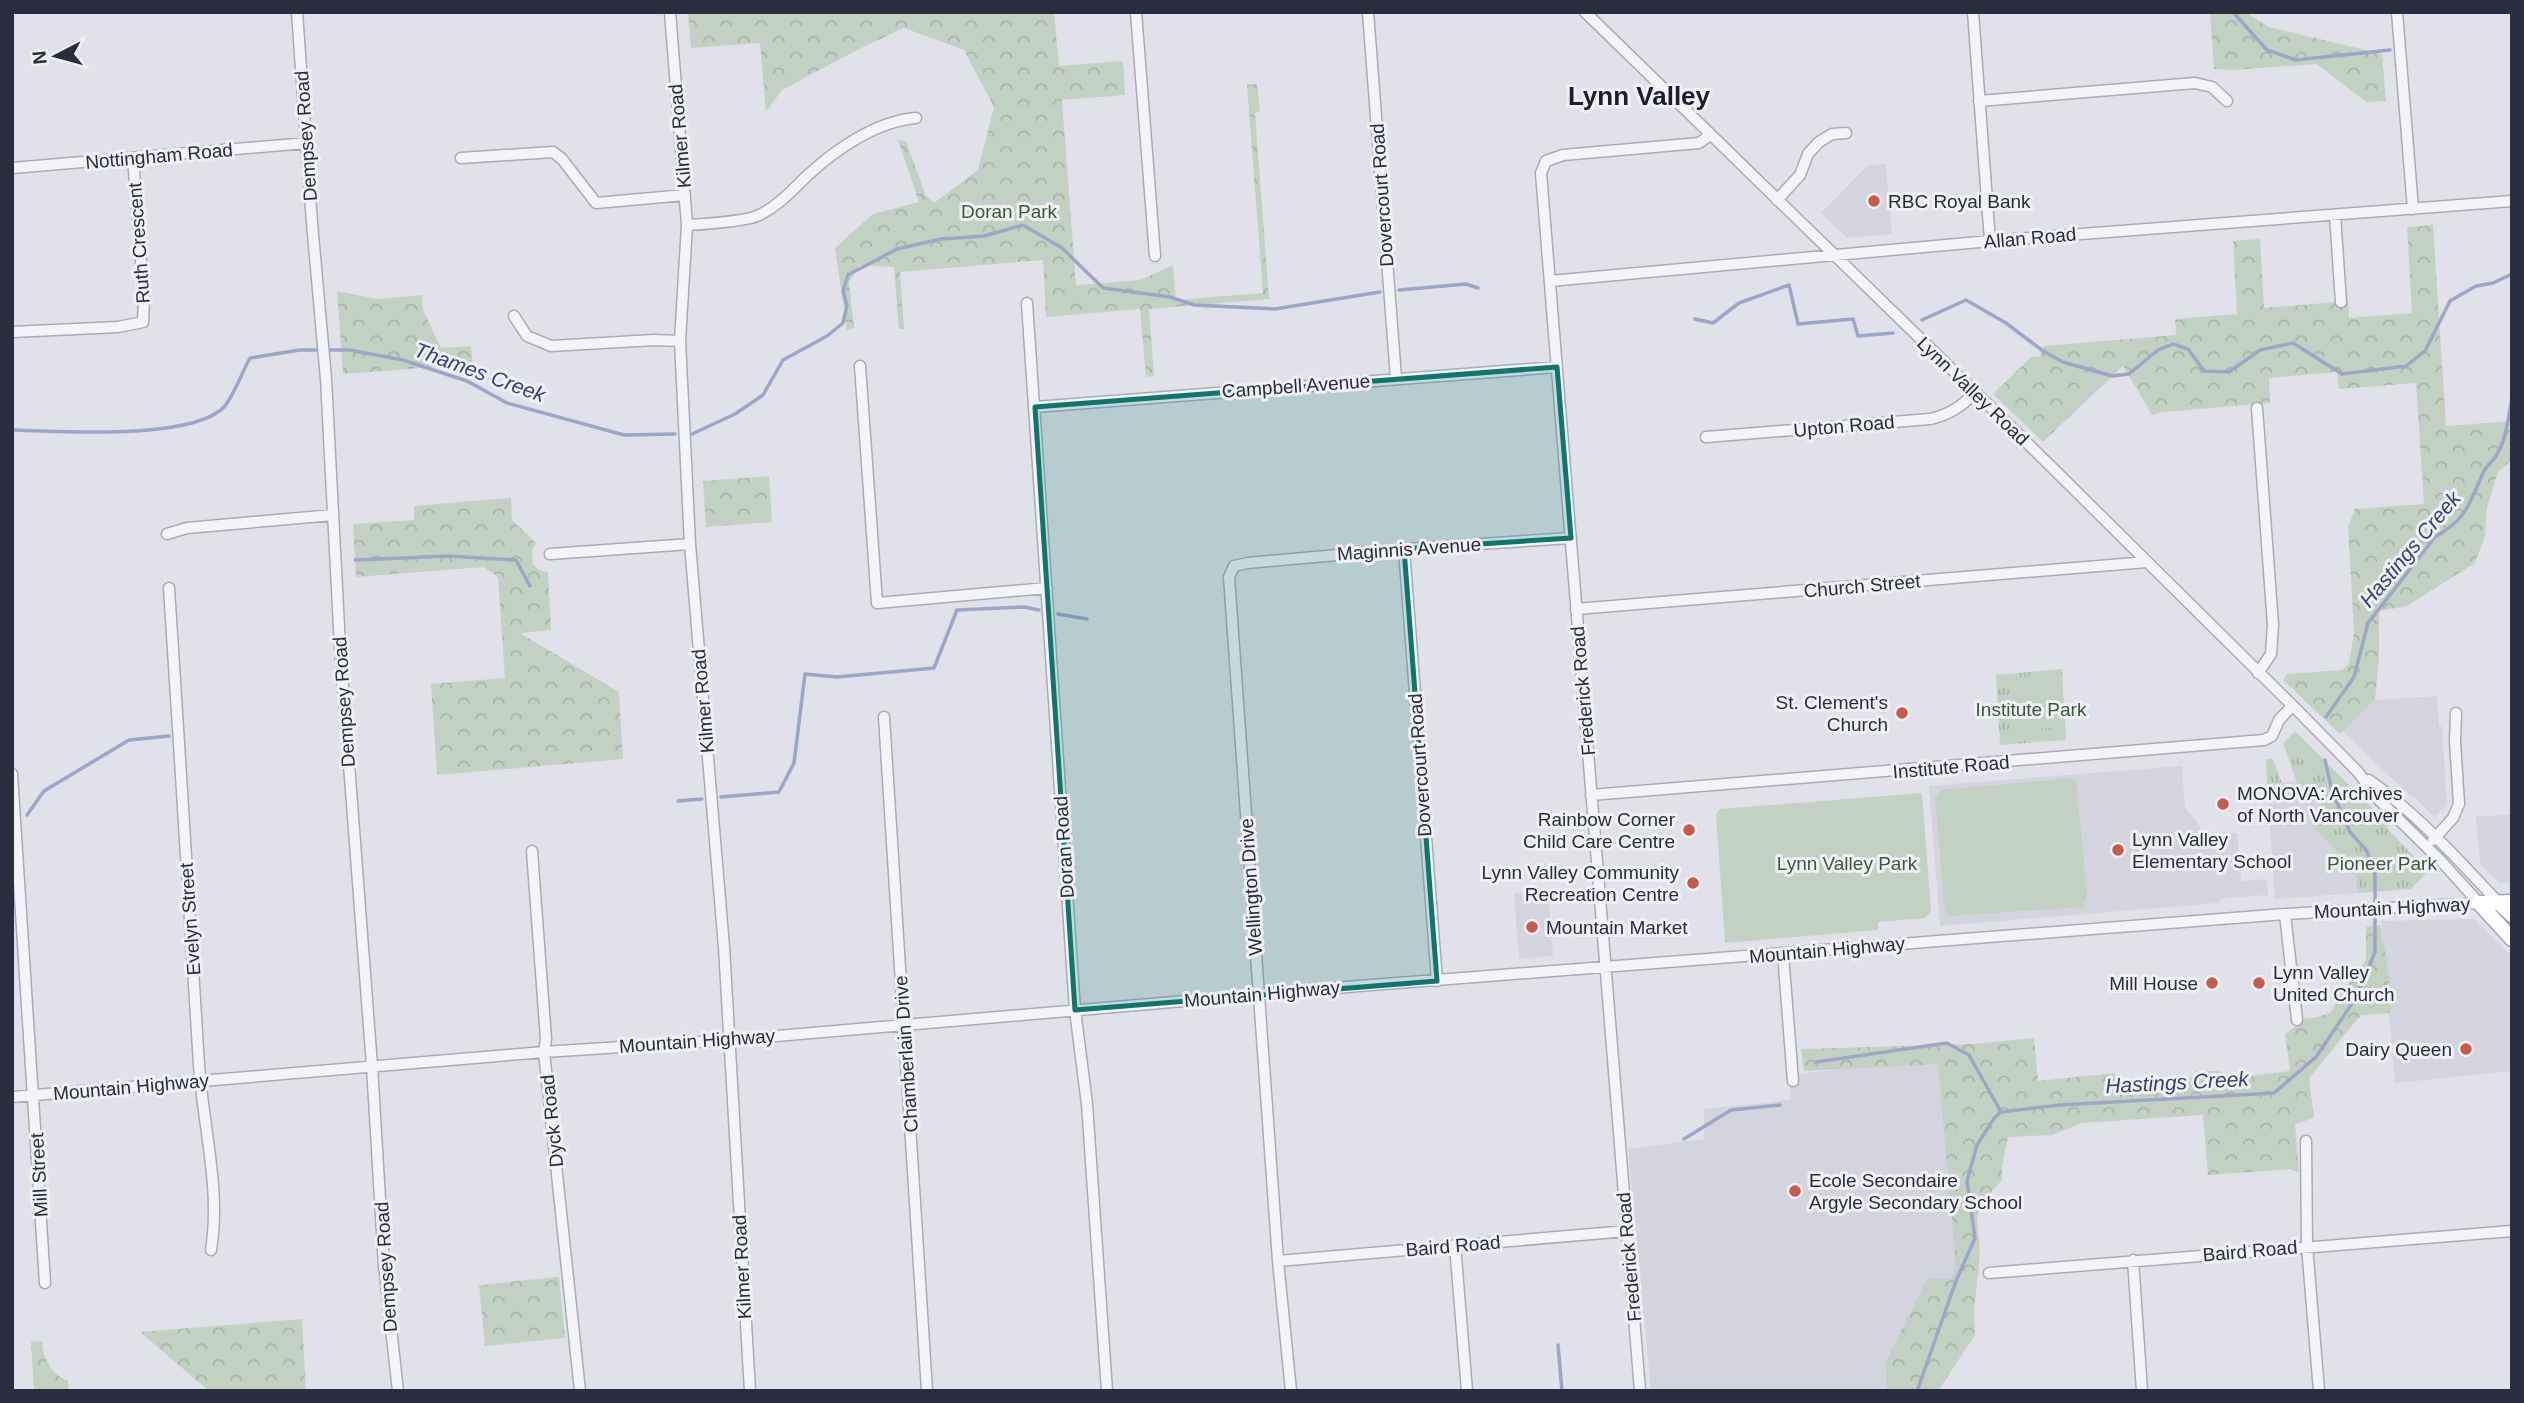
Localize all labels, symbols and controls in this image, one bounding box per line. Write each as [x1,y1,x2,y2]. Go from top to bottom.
north arrow [21,21,91,91]
text: N [28,50,51,66]
street label: Dempsey Road [291,70,321,202]
district label: Lynn Valley [1568,81,1711,111]
street label: Kilmer Road [665,83,695,189]
street label: Dovercourt Road [1367,123,1397,267]
street label: Nottingham Road [84,139,234,173]
street label: Ruth Crescent [124,181,154,304]
place label: RBC Royal Bank [1888,191,2031,212]
marker: RBC Royal Bank [1866,193,1882,209]
park label: Doran Park [961,201,1058,222]
street label: Allan Road [1983,223,2077,253]
street label: Lynn Valley Road [1913,332,2033,450]
water label: Thames Creek [411,338,550,407]
street label: Campbell Avenue [1221,370,1371,402]
street label: Upton Road [1793,411,1895,441]
water label: Hastings Creek [2355,485,2466,611]
street label: Maginnis Avenue [1336,533,1482,565]
street label: Church Street [1803,570,1922,602]
street label: Frederick Road [1567,625,1599,757]
street label: Dempsey Road [329,636,359,768]
street label: Kilmer Road [688,648,718,754]
place label: St. Clement's Church [1776,692,1888,735]
street label: Dovercourt Road [1405,693,1435,837]
park label: Institute Park [1976,699,2087,720]
marker: St. Clement's Church [1894,705,1910,721]
street label: Institute Road [1892,751,2010,783]
place label: MONOVA: Archives of North Vancouver [2237,783,2402,826]
street label: Doran Road [1050,795,1078,899]
marker: MONOVA: Archives of North Vancouver [2215,796,2231,812]
place label: Rainbow Corner Child Care Centre [1523,809,1676,852]
street label: Wellington Drive [1236,817,1266,957]
marker: Rainbow Corner Child Care Centre [1681,822,1697,838]
place label: Lynn Valley Elementary School [2132,829,2291,872]
marker: Lynn Valley Elementary School [2110,842,2126,858]
park label: Lynn Valley Park [1777,853,1918,874]
park label: Pioneer Park [2327,853,2437,874]
street label: Evelyn Street [176,861,204,976]
place label: Lynn Valley Community Recreation Centre [1482,862,1679,905]
marker: Lynn Valley Community Recreation Centre [1685,875,1701,891]
street label: Mountain Highway [2313,893,2471,923]
place label: Mountain Market [1546,917,1688,938]
marker: Mountain Market [1524,919,1540,935]
street label: Mountain Highway [1748,933,1906,967]
place label: Lynn Valley United Church [2273,962,2394,1005]
place label: Mill House [2109,973,2198,994]
street label: Chamberlain Drive [890,975,922,1133]
marker: Mill House [2204,975,2220,991]
marker: Lynn Valley United Church [2251,975,2267,991]
street label: Mountain Highway [1183,977,1341,1011]
street label: Mountain Highway [618,1025,776,1057]
place label: Dairy Queen [2345,1039,2452,1060]
marker: Dairy Queen [2458,1041,2474,1057]
water label: Hastings Creek [2105,1067,2251,1097]
street label: Mountain Highway [52,1070,210,1104]
street label: Dyck Road [537,1074,567,1168]
street label: Mill Street [26,1132,52,1218]
place label: Ecole Secondaire Argyle Secondary School [1809,1170,2022,1213]
marker: Ecole Secondaire Argyle Secondary School [1787,1183,1803,1199]
street label: Frederick Road [1613,1191,1645,1323]
street label: Dempsey Road [371,1201,401,1333]
street label: Kilmer Road [729,1214,755,1320]
street label: Baird Road [1405,1231,1501,1261]
street label: Baird Road [2202,1236,2298,1266]

